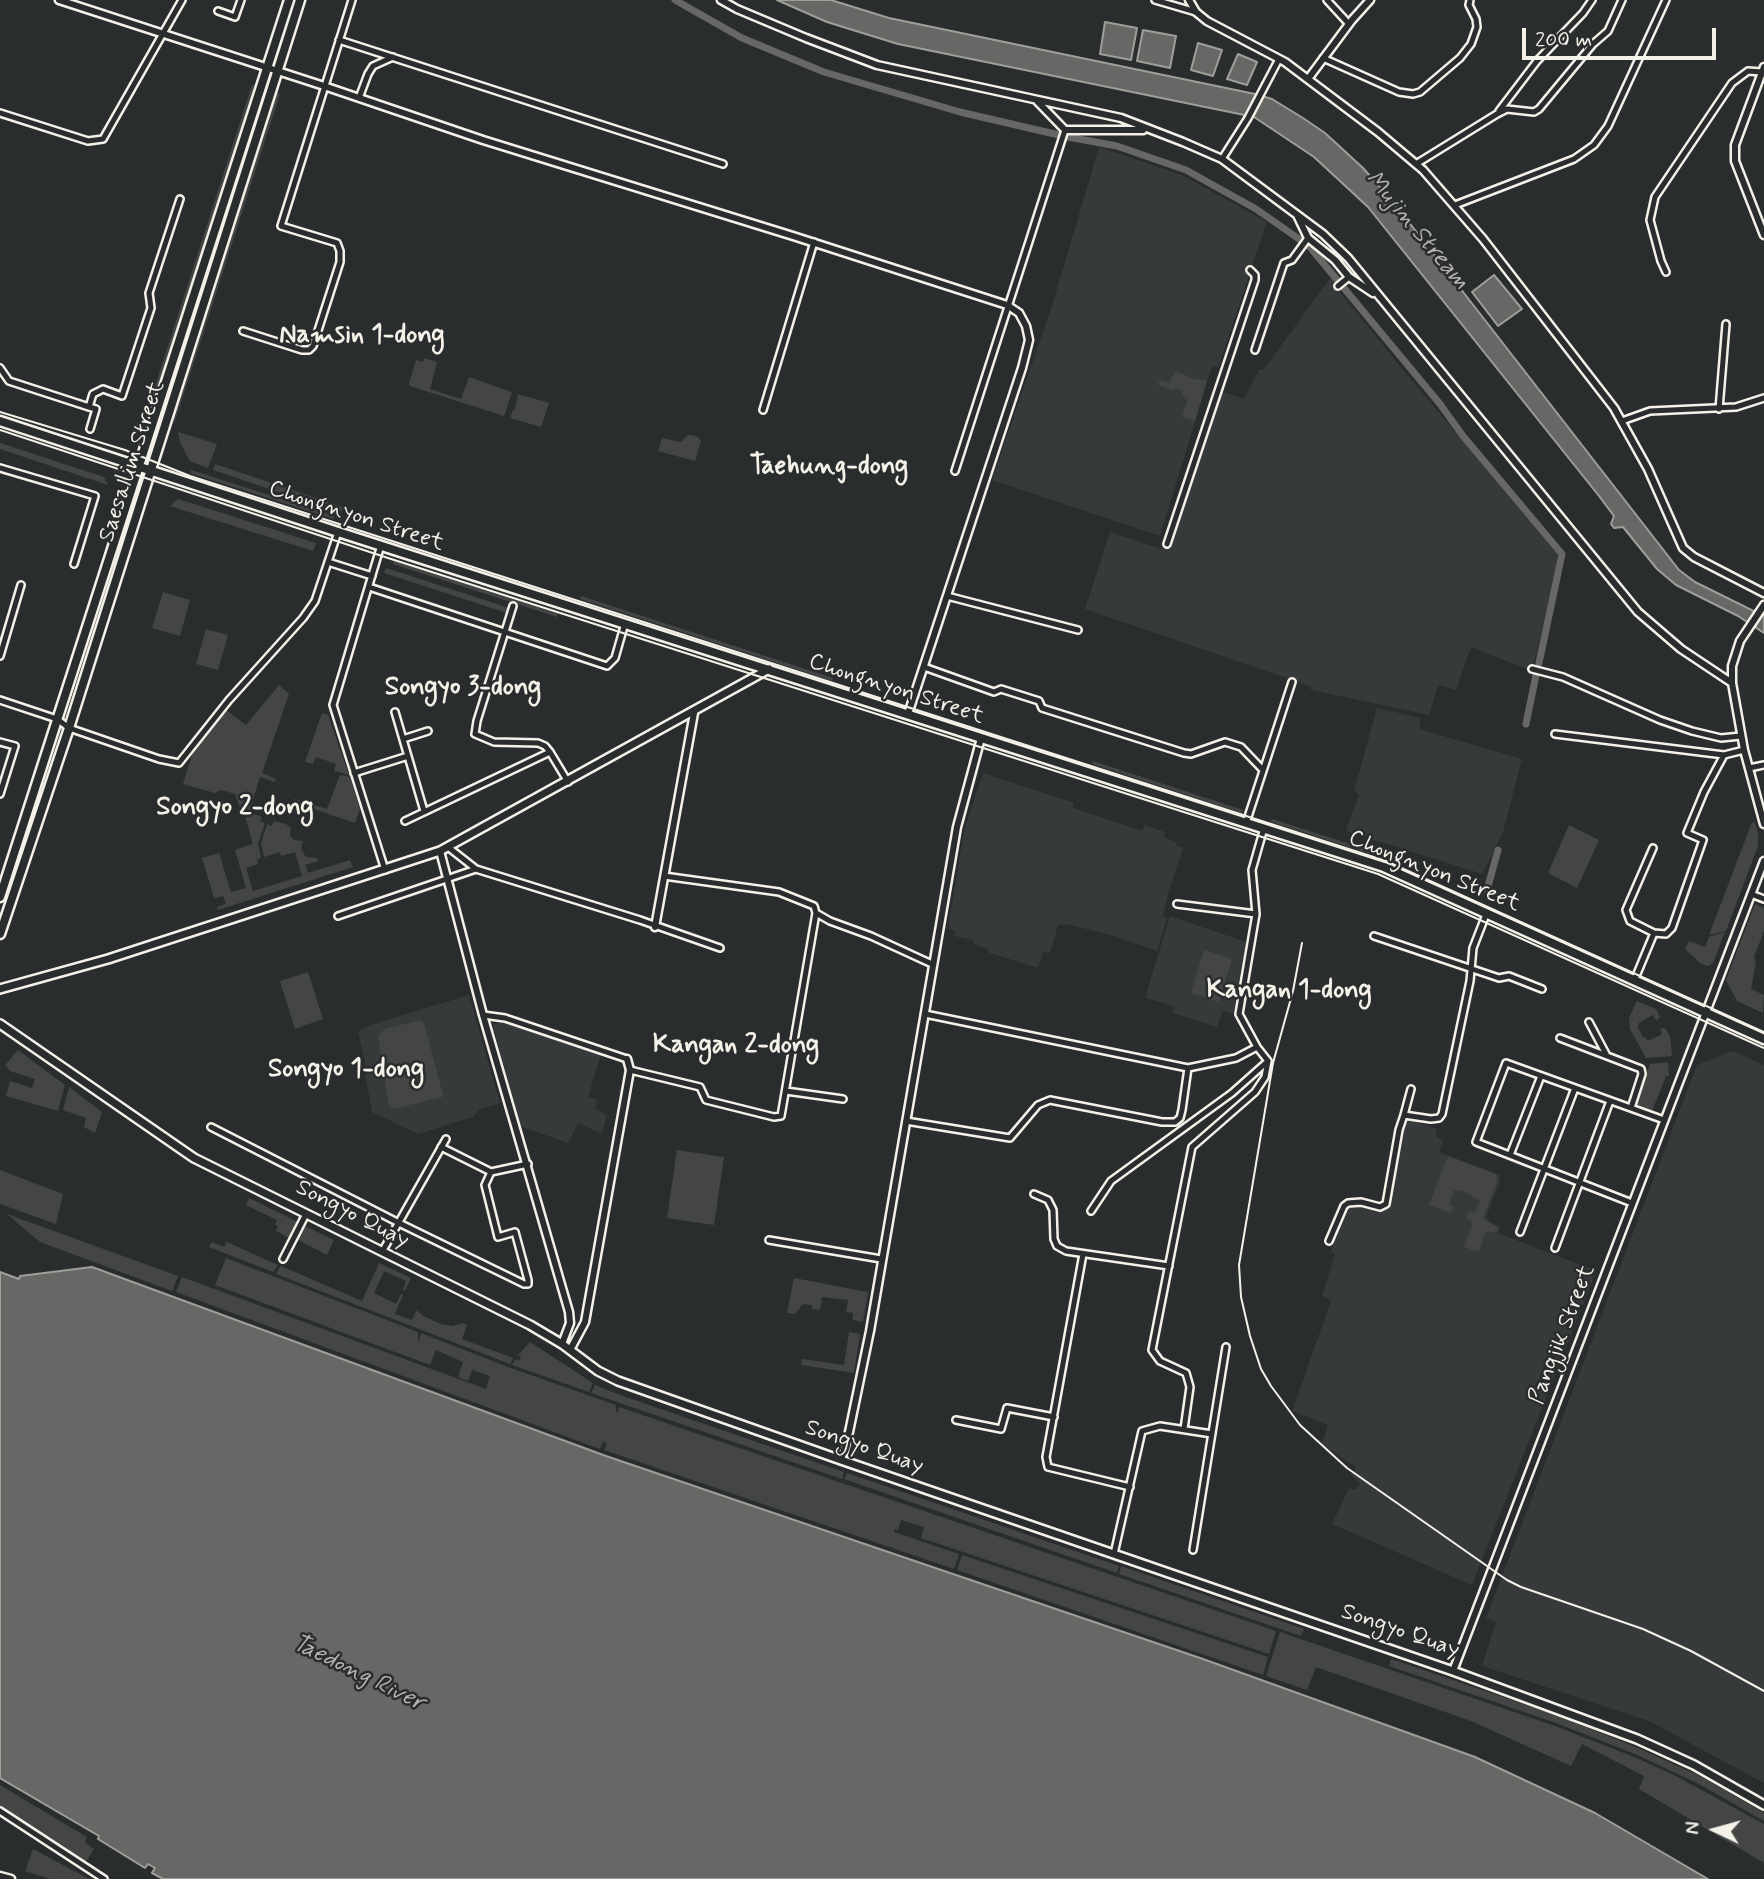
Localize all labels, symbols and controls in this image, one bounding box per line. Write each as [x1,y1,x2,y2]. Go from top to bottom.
scale bar [1526,14,1720,58]
text: 200 m [1535,26,1592,54]
water label: Mujin Stream [1358,166,1474,296]
district label: Namsin 1-dong [279,321,445,353]
street label: Saesallim Street [94,378,172,546]
district label: Taehung-dong [750,452,908,484]
street label: Chongnyon Street [265,476,447,558]
street label: Chongnyon Street [805,649,987,731]
district label: Songyo 3-dong [385,673,541,705]
district label: Songyo 2-dong [156,793,314,825]
street label: Chongnyon Street [1344,825,1524,919]
district label: Kangan 1-dong [1206,976,1372,1008]
district label: Kangan 2-dong [653,1031,819,1063]
district label: Songyo 1-dong [268,1055,424,1087]
street label: Songyo Quay [291,1175,413,1255]
street label: Pangjik Street [1524,1261,1602,1409]
street label: Songyo Quay [801,1415,927,1481]
street label: Songyo Quay [1337,1599,1463,1665]
water label: Taedong River [287,1630,429,1718]
north arrow [1680,1795,1750,1865]
text: N [1681,1821,1707,1836]

